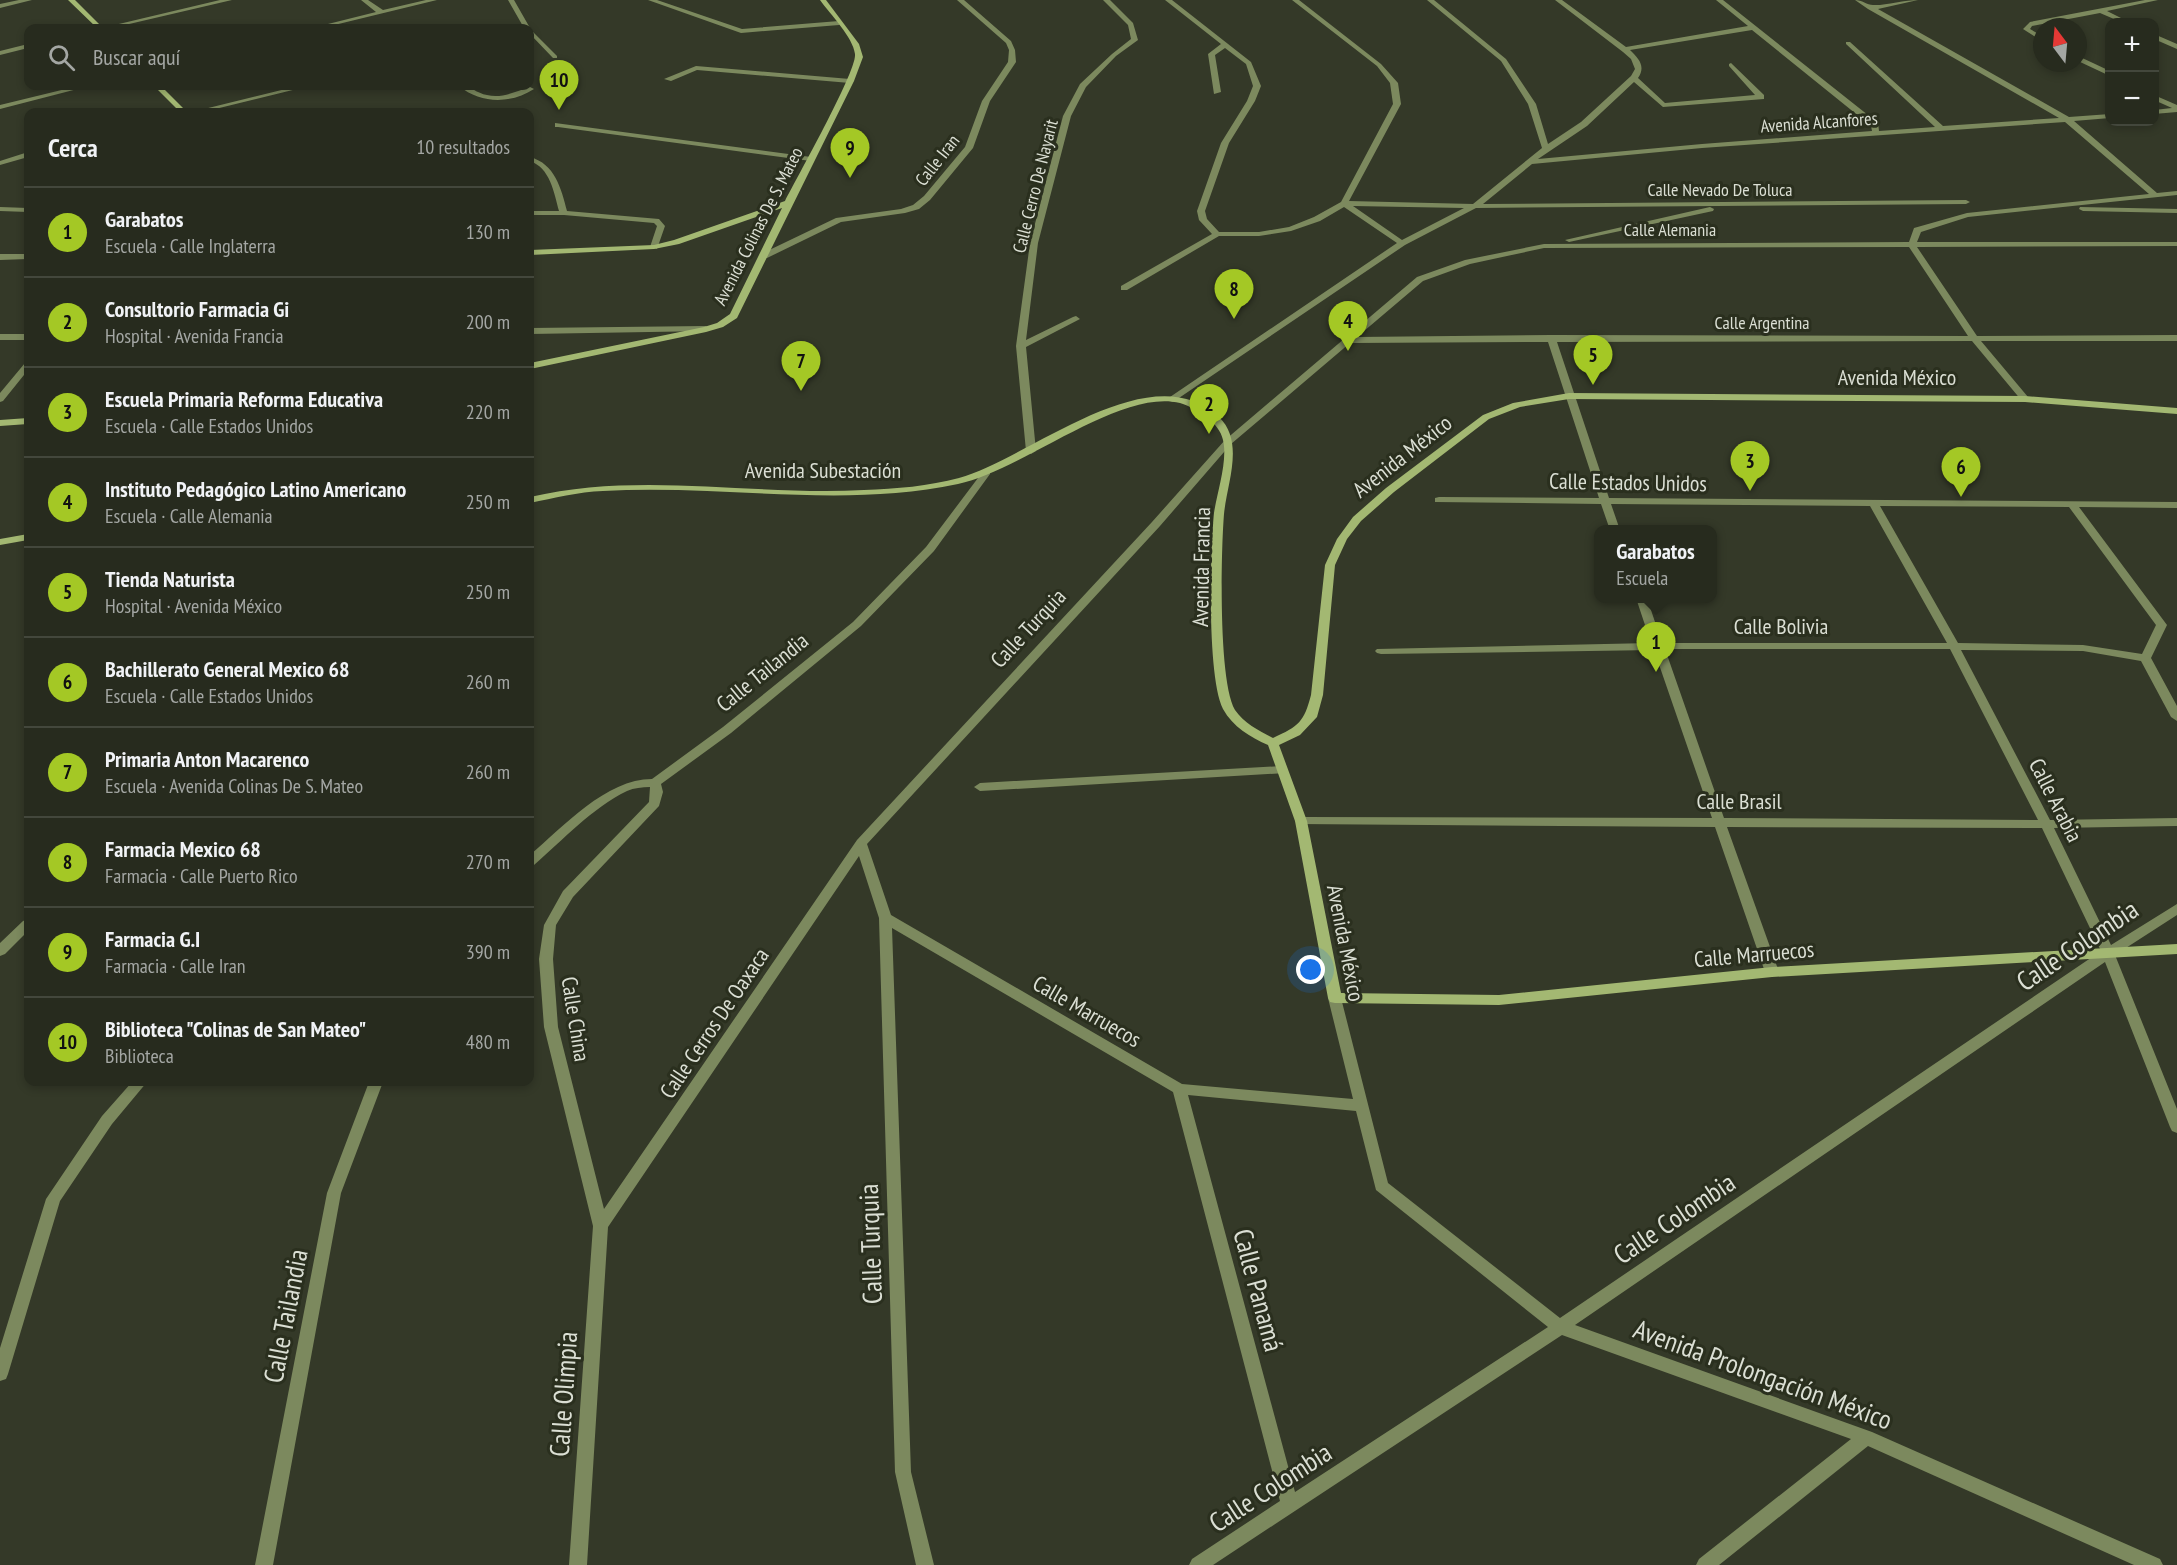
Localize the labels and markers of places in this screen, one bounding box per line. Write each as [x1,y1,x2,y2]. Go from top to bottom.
pin: 10 [540,60,578,110]
pin: 9 [830,128,870,178]
pin: 8 [1214,270,1254,319]
pin: 4 [1328,302,1368,351]
pin: 5 [1574,336,1612,385]
pin: 7 [782,342,820,391]
pin: 2 [1190,384,1228,434]
pin: 3 [1730,442,1770,491]
pin: 6 [1942,448,1980,497]
pin: 1 [1636,622,1676,672]

